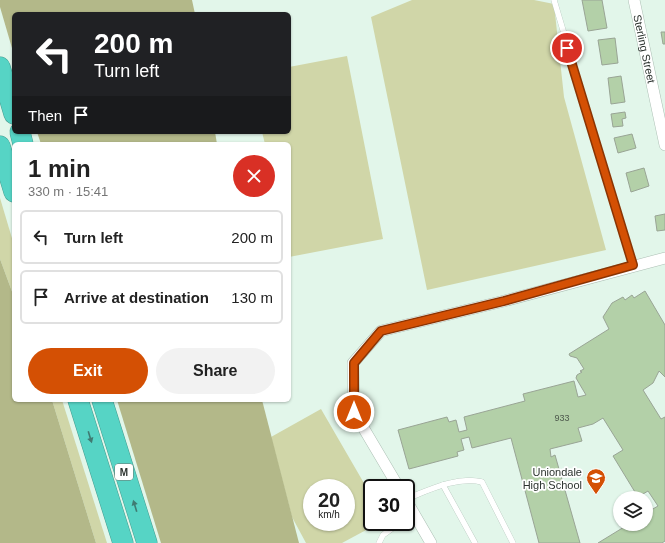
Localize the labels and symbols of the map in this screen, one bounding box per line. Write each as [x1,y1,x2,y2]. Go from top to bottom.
street label: Sterling Street [631,14,658,84]
pin [550,31,584,65]
position arrow [333,391,375,433]
house number: 933 [554,413,570,423]
one-way arrow [87,432,93,444]
road number: M [115,464,133,480]
place label: Uniondale High School [523,466,582,491]
school or university icon: Uniondale High School [585,467,607,495]
speed limit sign: 30 [363,479,415,531]
one-way arrow [132,499,138,511]

